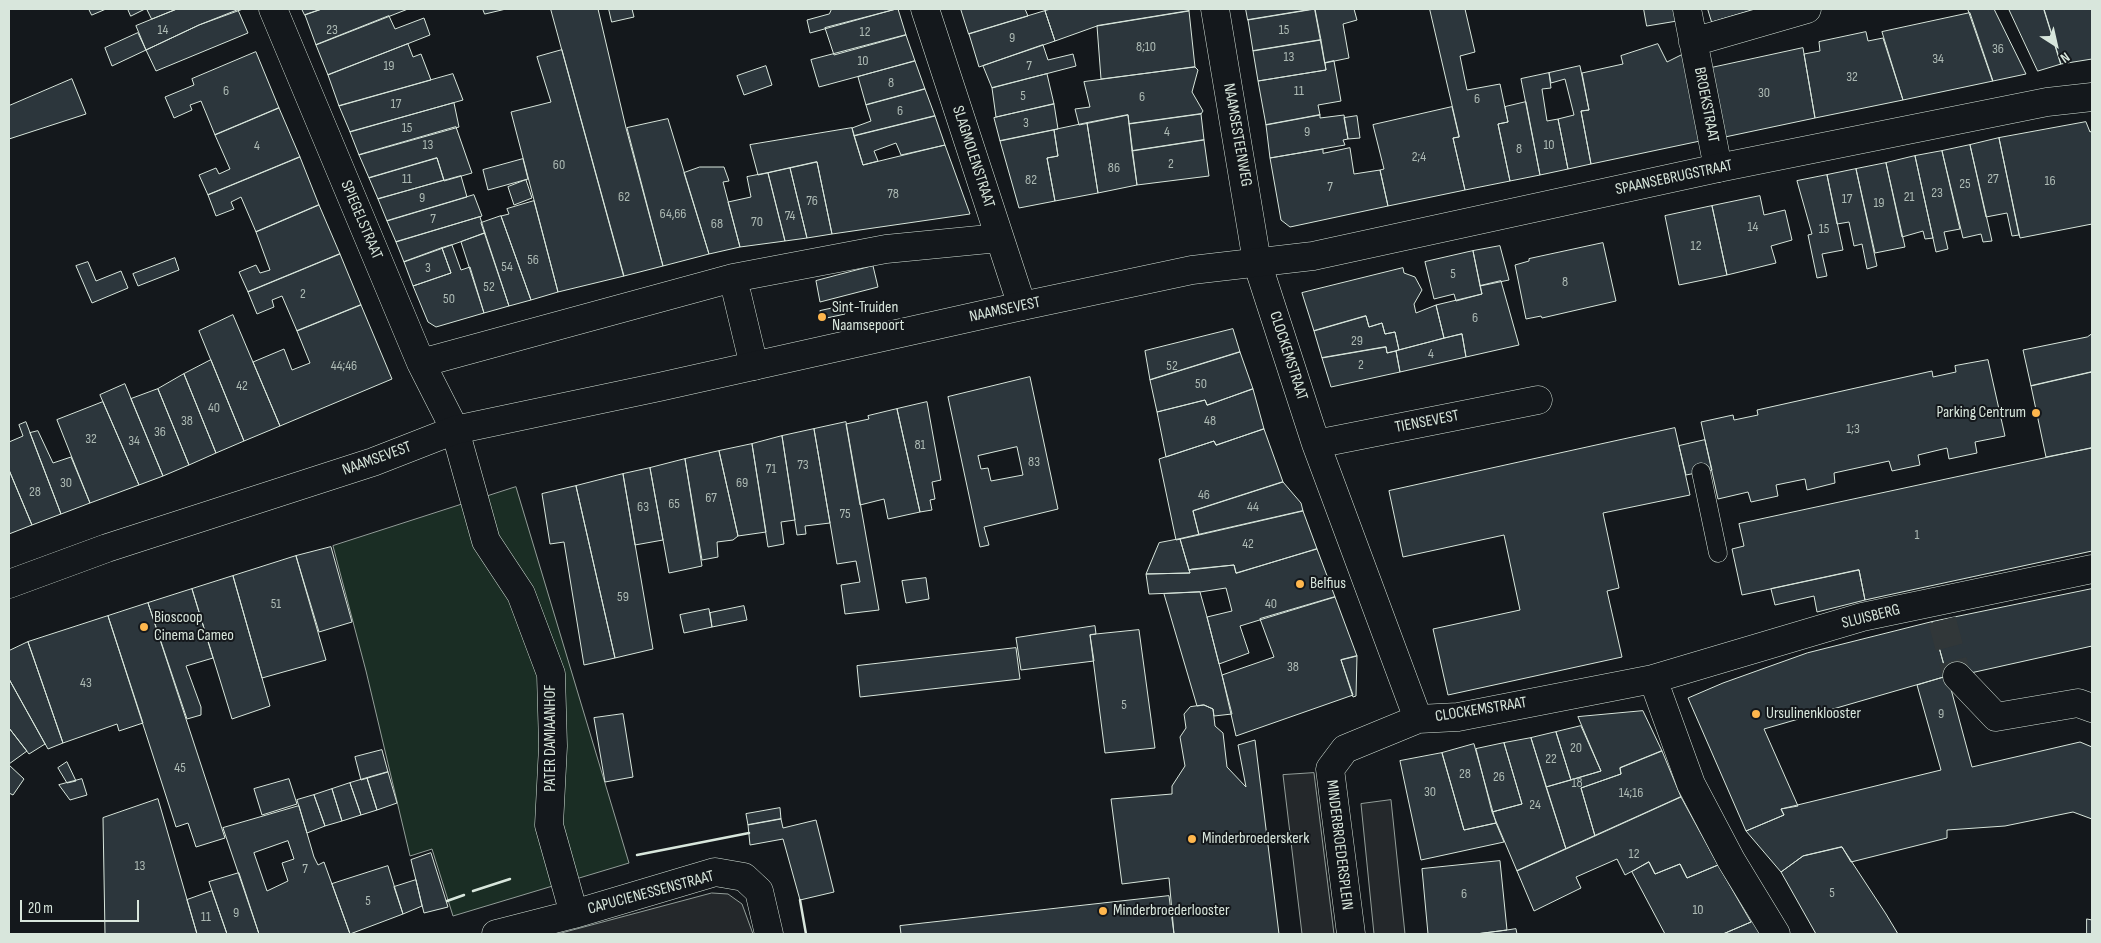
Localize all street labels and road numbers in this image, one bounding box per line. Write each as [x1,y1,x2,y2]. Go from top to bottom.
street label: BROEKSTRAAT [1689,66,1723,144]
street label: NAAMSESTEENWEG [1218,82,1256,188]
street label: SLAGMOLENSTRAAT [947,104,999,210]
street label: SPAANSEBRUGSTRAAT [1614,156,1734,200]
street label: SPIEGELSTRAAT [336,178,386,262]
street label: NAAMSEVEST [968,293,1042,327]
street label: CLOCKEMSTRAAT [1265,309,1311,403]
street label: TIENSEVEST [1393,406,1461,438]
street label: NAAMSEVEST [340,438,414,480]
street label: SLUISBERG [1840,600,1902,634]
street label: PATER DAMIAANHOF [541,684,561,792]
street label: CLOCKEMSTRAAT [1434,693,1528,727]
street label: MINDERBROEDERSPLEIN [1321,779,1357,911]
street label: CAPUCIENESSENSTRAAT [586,867,716,919]

